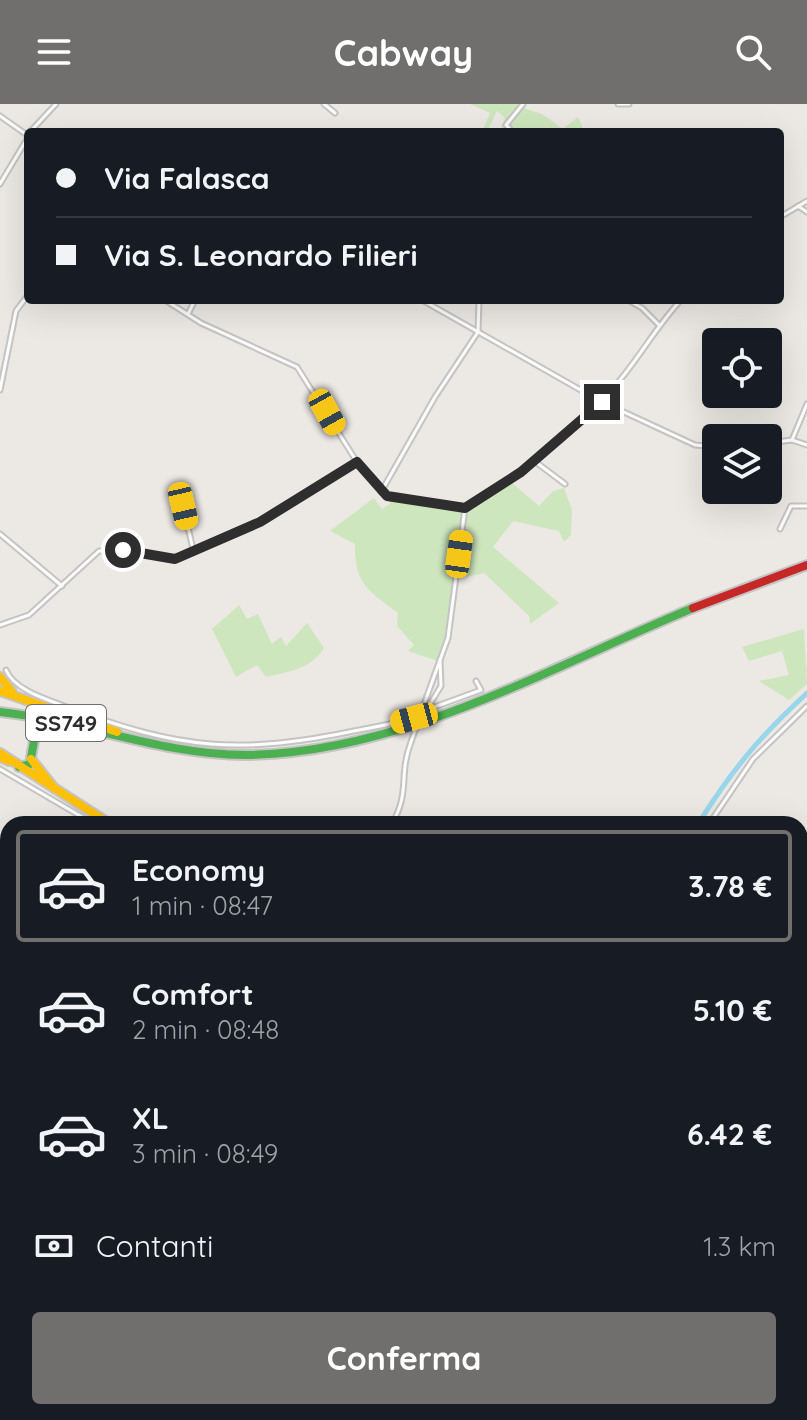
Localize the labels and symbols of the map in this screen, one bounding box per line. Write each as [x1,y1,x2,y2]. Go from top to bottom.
route end [584,384,620,420]
car [305,385,349,439]
car [166,480,200,532]
car [444,529,474,579]
route start [105,532,141,568]
car [388,700,440,736]
road number: SS749 [26,705,106,741]

